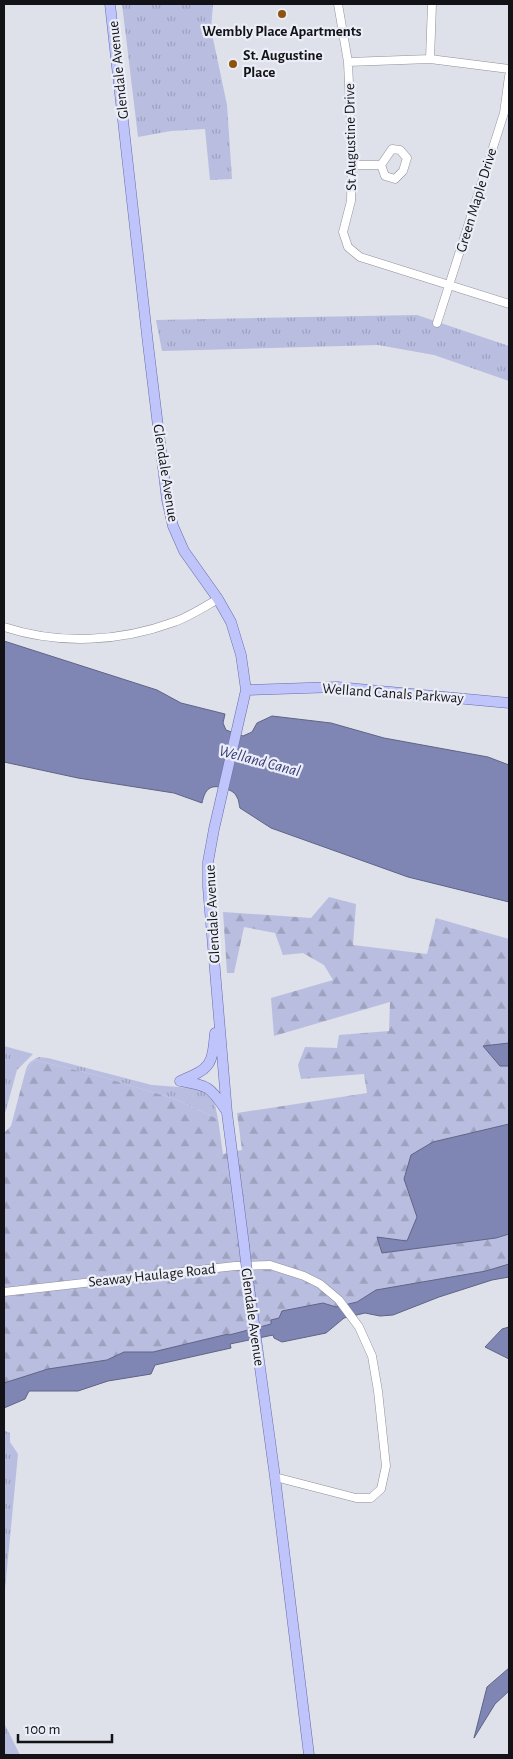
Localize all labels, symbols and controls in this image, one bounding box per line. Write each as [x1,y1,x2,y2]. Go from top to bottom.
marker: Wembly Place Apartments [276,8,288,20]
street label: Glendale Avenue [106,20,131,120]
place label: Wembly Place Apartments [202,24,362,39]
place label: St. Augustine Place [243,48,323,80]
marker: St. Augustine Place [227,58,239,70]
street label: St Augustine Drive [342,83,359,191]
street label: Green Maple Drive [453,146,499,254]
street label: Glendale Avenue [150,423,181,523]
street label: Welland Canals Parkway [322,681,465,706]
water label: Welland Canal [217,742,302,780]
street label: Glendale Avenue [202,864,223,964]
street label: Seaway Haulage Road [88,1261,217,1290]
street label: Glendale Avenue [238,1267,267,1367]
scale bar [18,1712,111,1744]
text: 100 m [25,1722,60,1737]

